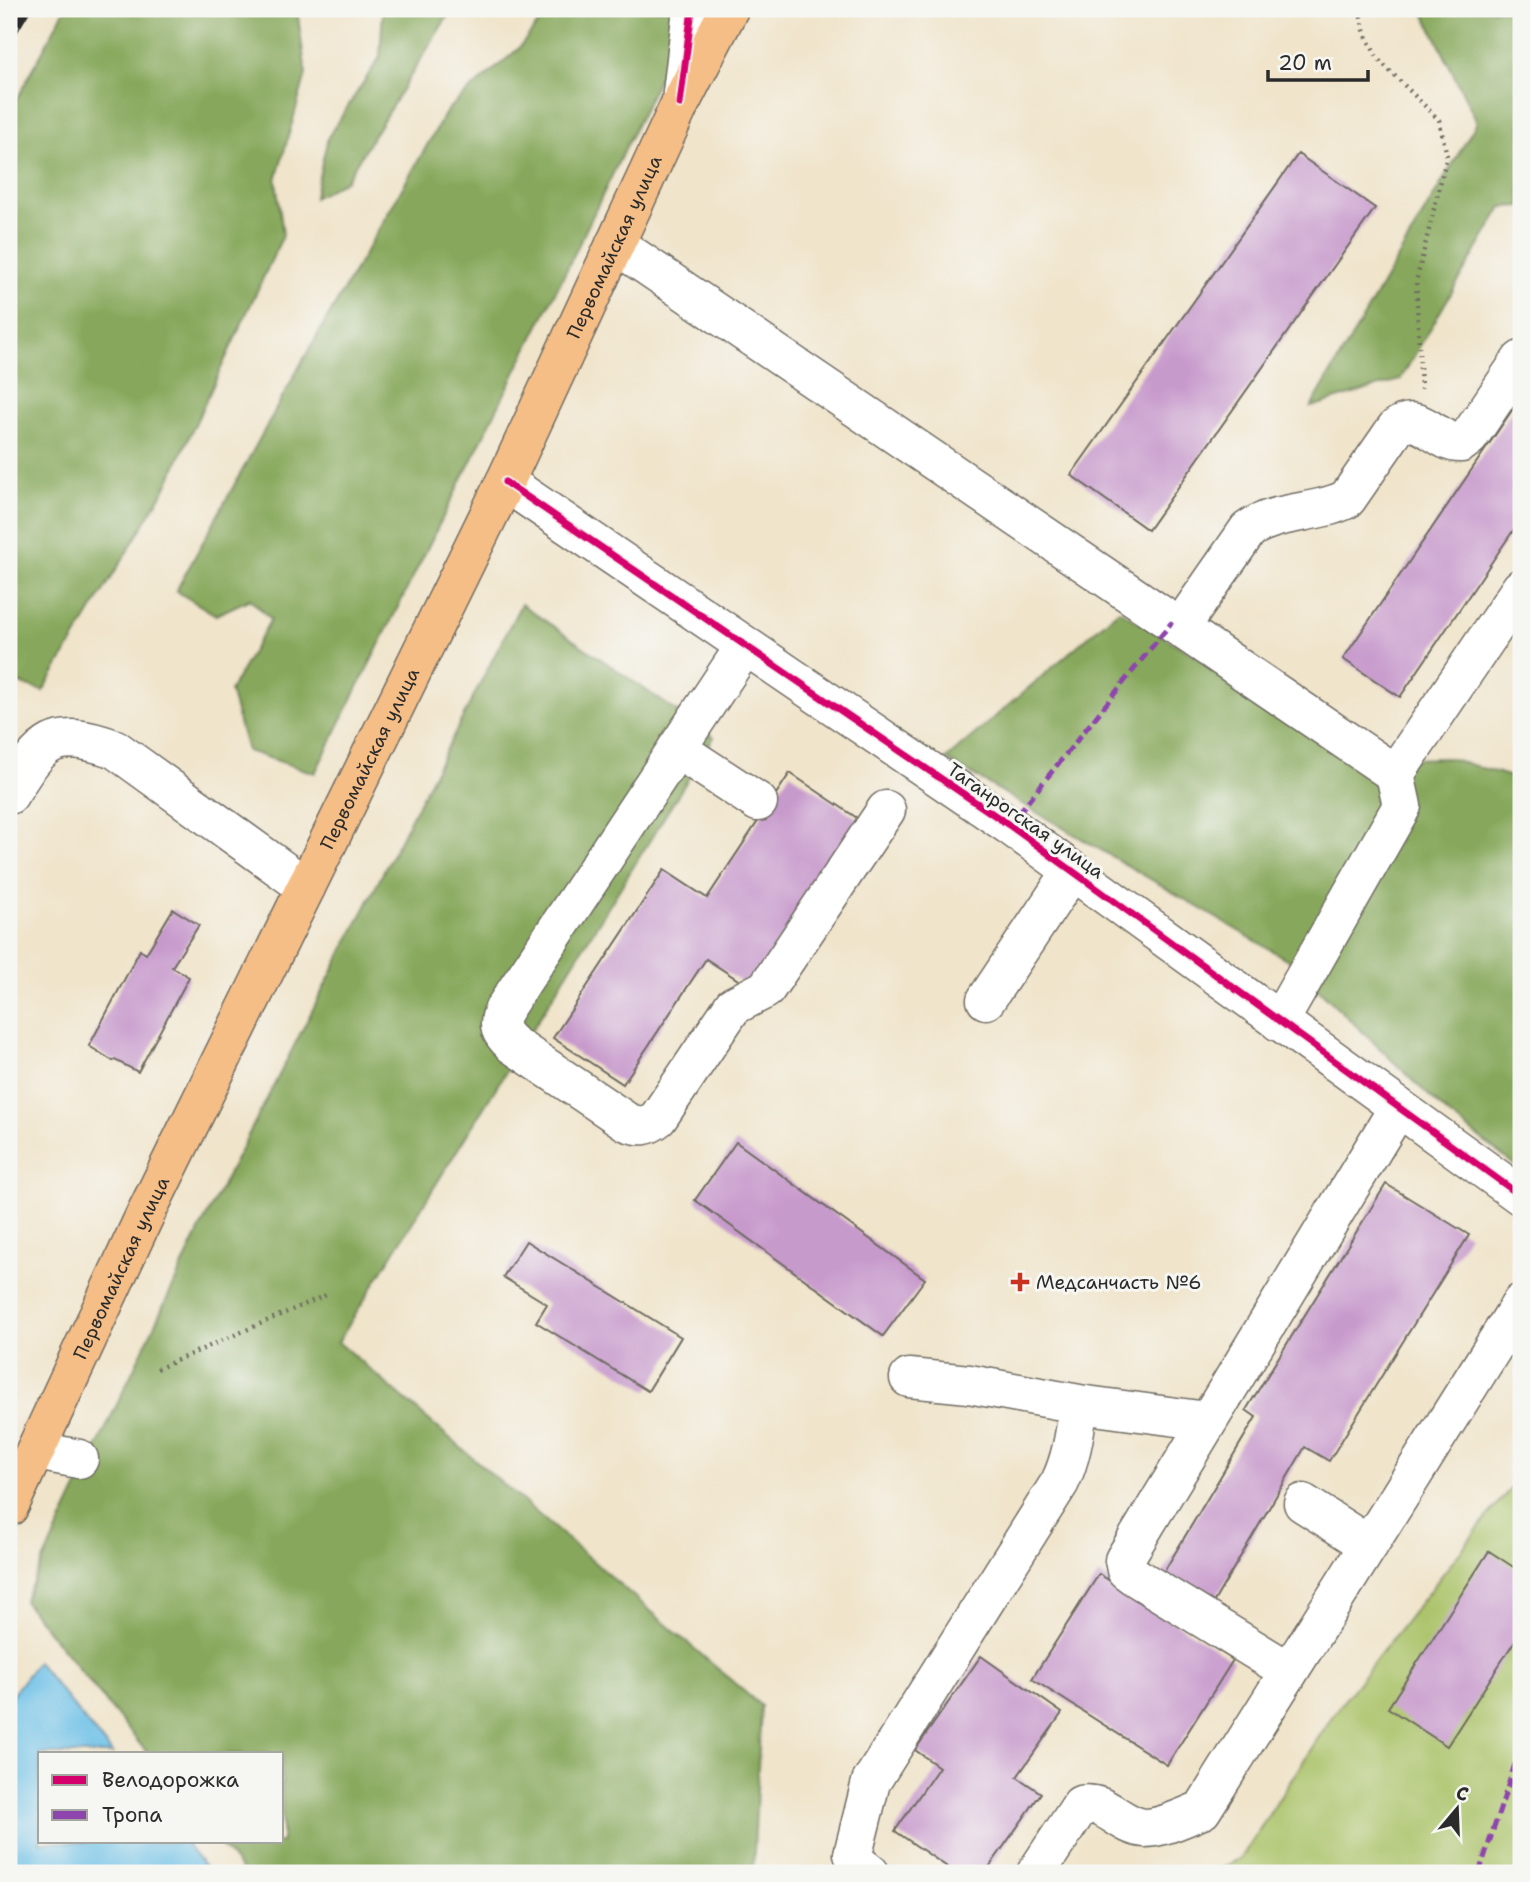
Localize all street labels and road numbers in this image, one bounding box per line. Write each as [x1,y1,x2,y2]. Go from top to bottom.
street label: Первомайская улица [561,151,668,343]
street label: Первомайская улица [315,663,425,854]
street label: Таганрогская улица [942,757,1109,884]
street label: Первомайская улица [67,1172,175,1364]

